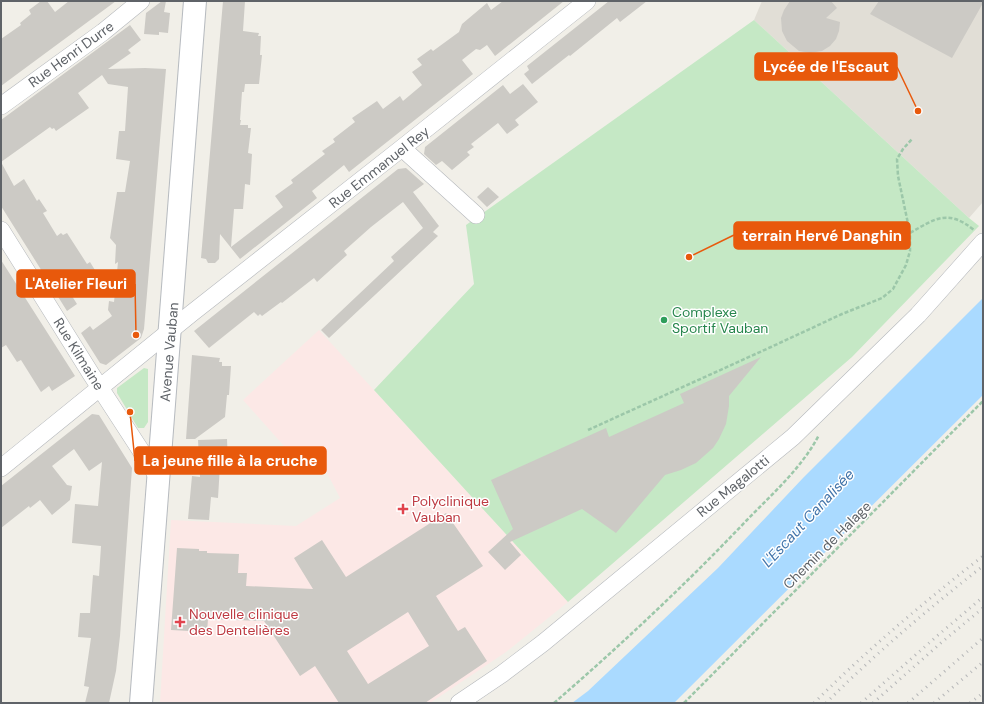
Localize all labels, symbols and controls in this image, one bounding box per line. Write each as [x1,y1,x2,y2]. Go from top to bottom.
street label: Rue Henri Durre [25,17,117,91]
callout: Lycée de l'Escaut [755,53,897,80]
text: Lycée de l'Escaut [763,57,889,77]
street label: Rue Emmanuel Rey [325,122,433,212]
callout: terrain Hervé Danghin [734,222,910,249]
text: terrain Hervé Danghin [742,226,902,246]
callout: L'Atelier Fleuri [17,270,135,297]
text: L'Atelier Fleuri [25,274,127,294]
street label: Avenue Vauban [156,301,182,403]
place label: Complexe Sportif Vauban [672,303,768,337]
street label: Rue Kilmaine [50,314,108,394]
marker: Complexe Sportif Vauban [659,315,669,325]
callout: La jeune fille à la cruche [135,447,326,474]
text: La jeune fille à la cruche [142,451,318,471]
street label: Rue Magalotti [693,451,773,521]
water label: L'Escaut Canalisée [757,464,859,571]
place label: Polyclinique Vauban [412,492,489,526]
street label: Chemin de Halage [779,497,875,593]
marker: Polyclinique Vauban [397,503,409,515]
place label: Nouvelle clinique des Dentelières [189,605,299,639]
marker: Nouvelle clinique des Dentelières [174,616,186,628]

